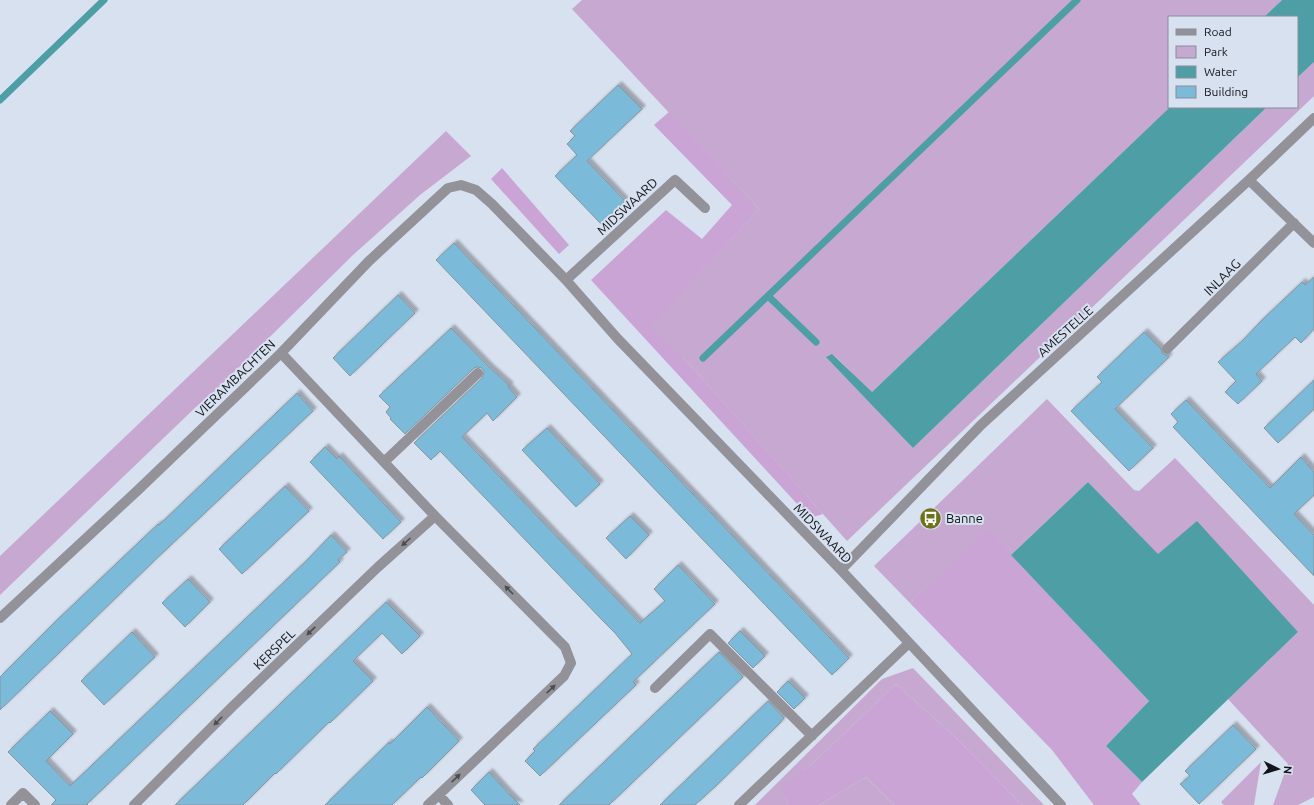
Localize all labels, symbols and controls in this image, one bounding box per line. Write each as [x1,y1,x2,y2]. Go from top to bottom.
legend [1168,16,1298,108]
text: Road [1204,25,1232,38]
text: Park [1204,45,1228,58]
text: Water [1204,65,1237,78]
text: Building [1204,85,1248,98]
street label: MIDSWAARD [594,175,660,237]
street label: INLAAG [1201,256,1243,298]
street label: AMESTELLE [1035,303,1095,359]
street label: VIERAMBACHTEN [193,337,277,419]
street label: MIDSWAARD [791,500,855,566]
bus stop icon: Banne [918,505,944,531]
place label: Banne [946,511,983,525]
one-way arrow [402,537,411,546]
one-way arrow [504,585,514,595]
street label: KERSPEL [250,626,298,672]
one-way arrow [307,626,316,635]
one-way arrow [546,684,556,694]
one-way arrow [213,716,223,726]
north arrow [1258,749,1298,789]
text: N [1282,765,1294,774]
one-way arrow [451,773,461,783]

